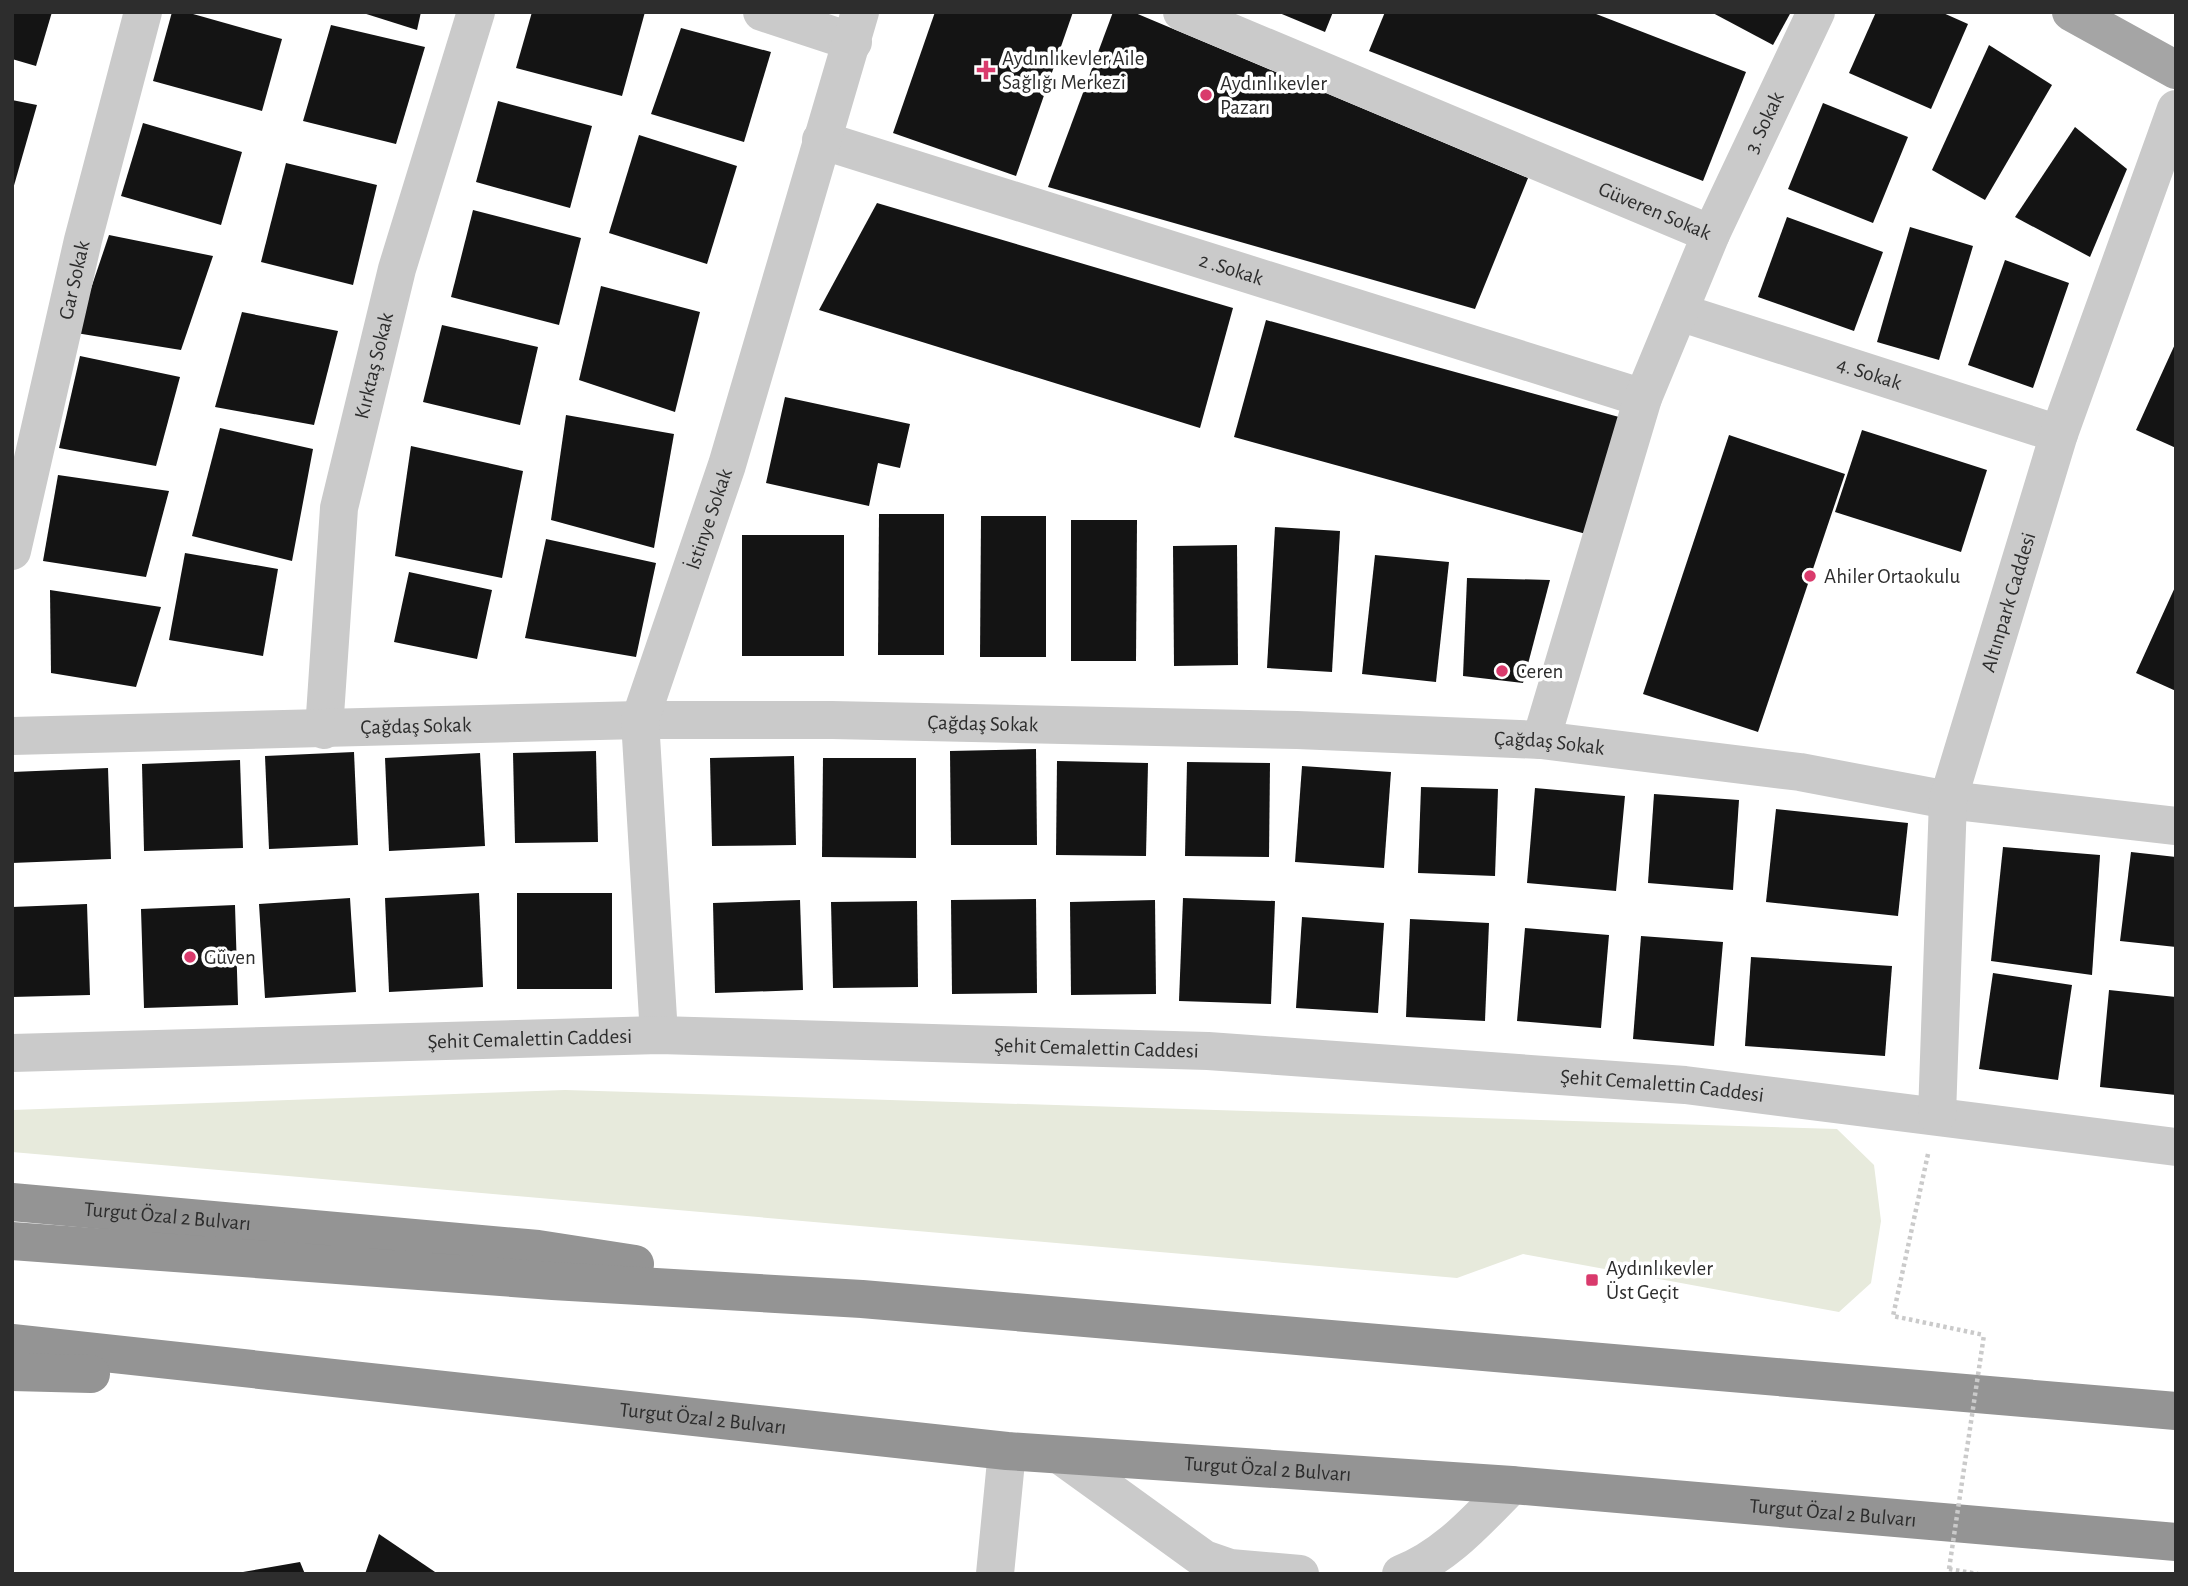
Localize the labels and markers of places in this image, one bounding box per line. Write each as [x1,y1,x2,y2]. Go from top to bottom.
place label: Aydınlıkevler Aile Sağlığı Merkezi [1002,48,1145,93]
marker: Aydınlıkevler Aile Sağlığı Merkezi [976,60,996,80]
place label: Aydınlıkevler Pazarı [1220,73,1327,118]
marker: Aydınlıkevler Pazarı [1198,87,1214,103]
place label: Ahiler Ortaokulu [1824,566,1961,587]
marker: Ahiler Ortaokulu [1802,568,1818,584]
place label: Ceren [1516,661,1563,682]
marker: Ceren [1494,663,1510,679]
place label: Güven [204,947,256,968]
marker: Güven [182,949,198,965]
place label: Aydınlıkevler Üst Geçit [1606,1258,1713,1303]
marker: Aydınlıkevler Üst Geçit [1584,1272,1600,1288]

